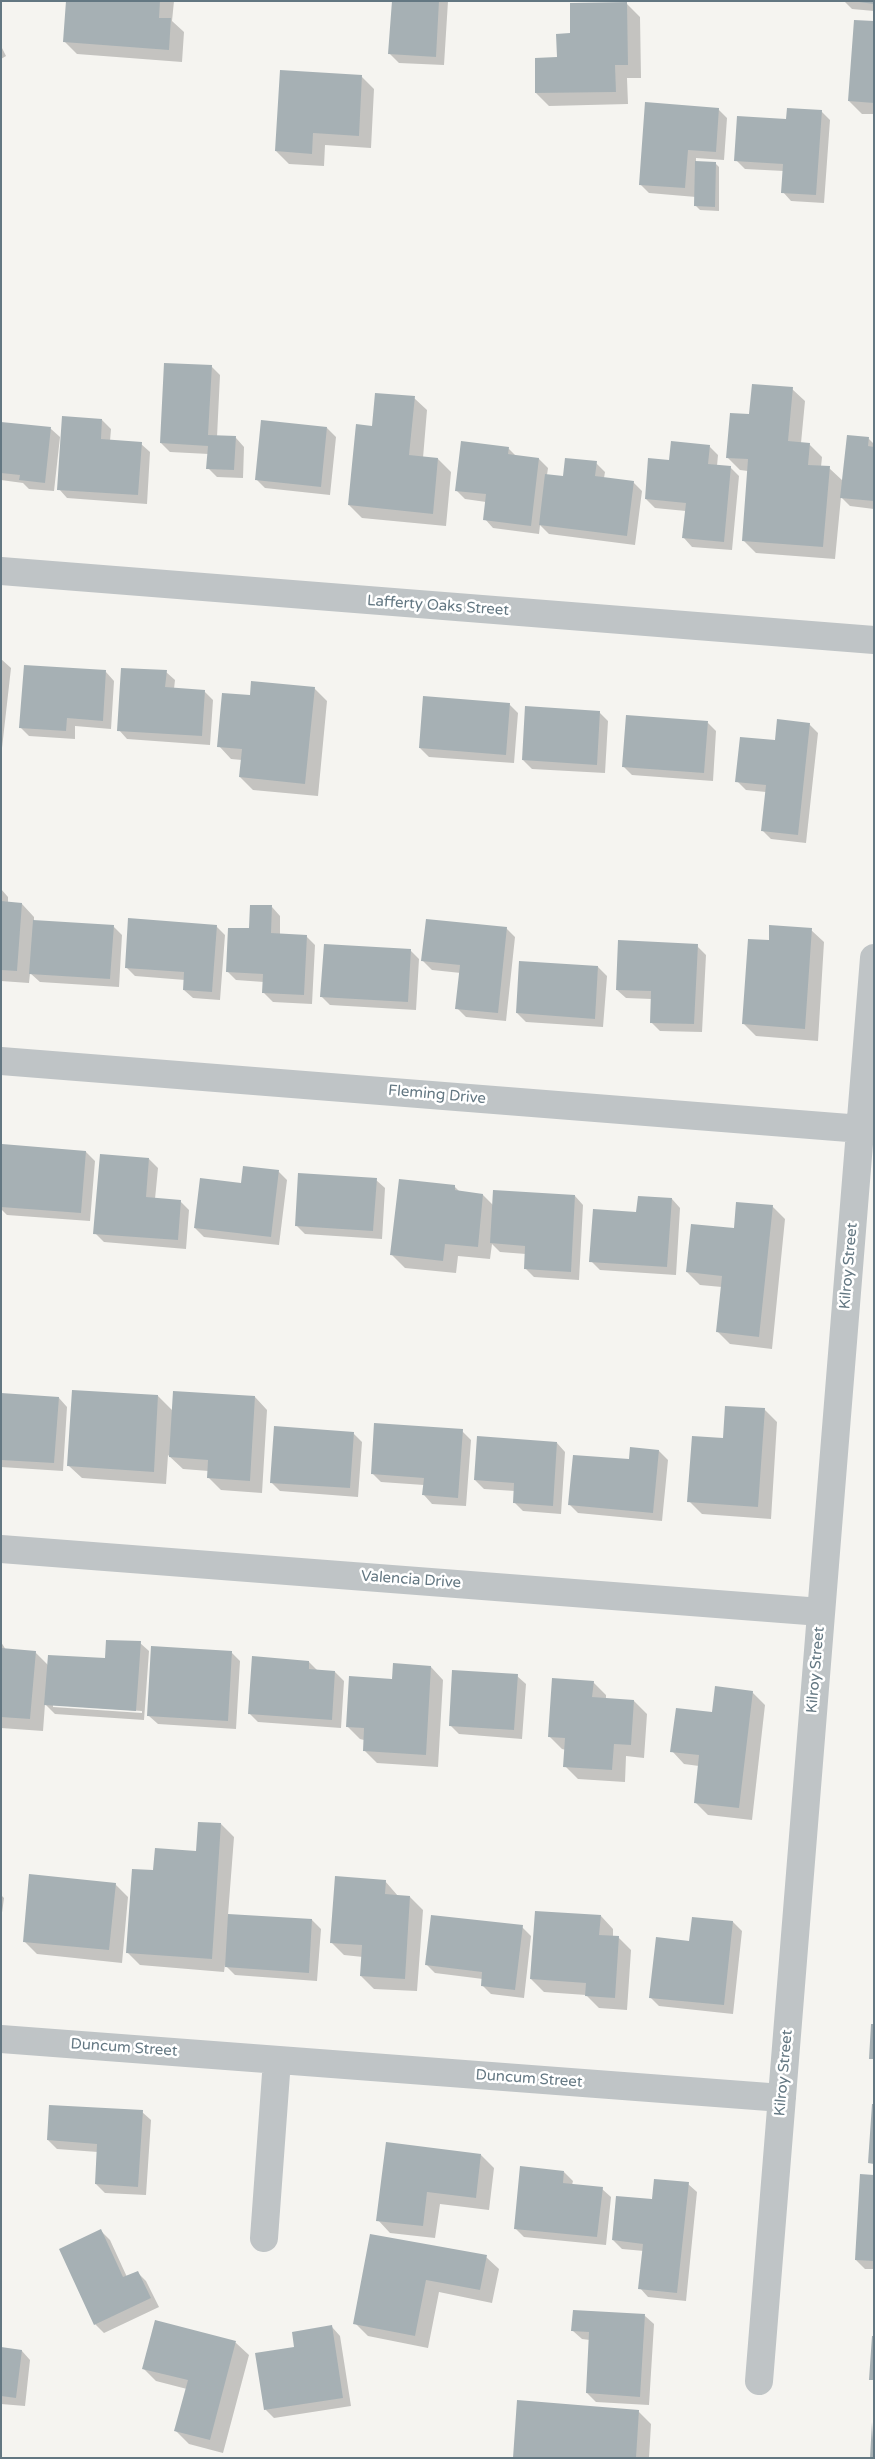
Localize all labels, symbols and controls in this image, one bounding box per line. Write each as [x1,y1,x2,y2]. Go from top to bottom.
street label: Lafferty Oaks Street [366,592,510,620]
street label: Fleming Drive [387,1082,487,1108]
street label: Kilroy Street [836,1222,862,1310]
street label: Valencia Drive [360,1568,462,1592]
street label: Kilroy Street [803,1626,829,1714]
street label: Kilroy Street [771,2029,797,2117]
street label: Duncum Street [70,2035,178,2061]
street label: Duncum Street [475,2066,583,2092]

